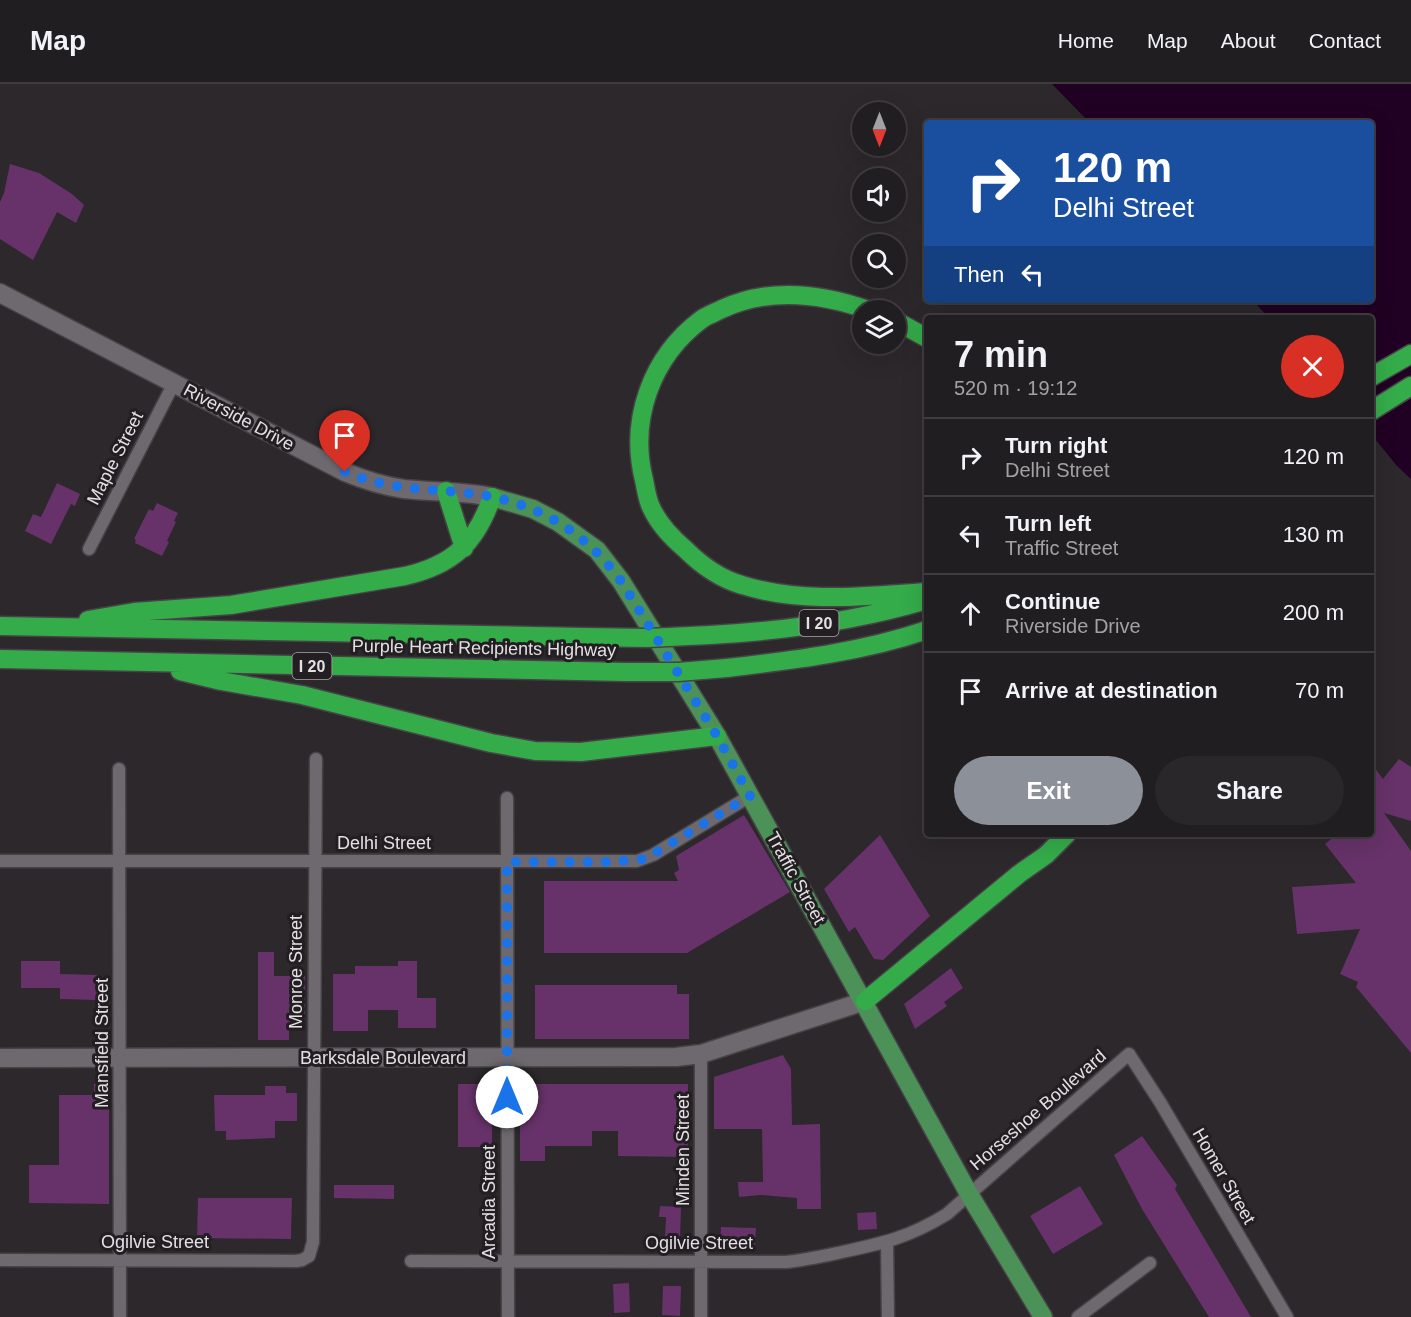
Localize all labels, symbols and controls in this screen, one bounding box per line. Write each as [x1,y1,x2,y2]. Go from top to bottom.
text: Map [30,25,86,56]
text: Home [1058,29,1114,52]
text: Map [1147,29,1188,52]
text: About [1221,29,1276,52]
text: Contact [1309,29,1381,52]
north arrow [852,102,906,156]
map controls [852,102,906,354]
icon: right [954,144,1032,222]
text: 120 m [1053,144,1172,191]
button: sound [852,168,906,222]
text: Delhi Street [1053,193,1194,223]
button: search [852,234,906,288]
icon: left [1016,258,1049,291]
text: Then [954,262,1004,287]
button: layers [852,300,906,354]
text: 7 min [954,334,1048,375]
button: close [1281,335,1344,398]
text: 520 m · 19:12 [954,377,1077,399]
street label: Riverside Drive [180,380,298,454]
street label: Maple Street [83,408,147,508]
pin [319,410,370,472]
icon: arrive [328,419,361,452]
text: Turn right [1005,433,1107,458]
icon: right [954,441,987,474]
text: 120 m [1283,444,1344,469]
text: Delhi Street [1005,459,1110,481]
text: Turn left [1005,511,1091,536]
icon: left [954,519,987,552]
text: 130 m [1283,522,1344,547]
text: Traffic Street [1005,537,1118,559]
text: Continue [1005,589,1100,614]
icon: ahead [954,597,987,630]
text: 200 m [1283,600,1344,625]
road number: I 20 [800,610,838,636]
text: Riverside Drive [1005,615,1141,637]
street label: Purple Heart Recipients Highway [352,636,616,660]
road number: I 20 [292,653,332,679]
icon: arrive [954,675,987,708]
text: Arrive at destination [1005,678,1218,703]
text: 70 m [1295,678,1344,703]
button: Exit [954,756,1143,825]
button: Share [1155,756,1344,825]
street label: Traffic Street [763,829,829,927]
street label: Delhi Street [337,833,431,853]
street label: Monroe Street [286,915,306,1029]
street label: Mansfield Street [92,978,112,1108]
street label: Horseshoe Boulevard [966,1046,1110,1174]
street label: Barksdale Boulevard [300,1048,466,1068]
position arrow [475,1065,539,1129]
street label: Minden Street [673,1094,693,1206]
street label: Homer Street [1189,1125,1259,1227]
street label: Arcadia Street [479,1145,499,1259]
street label: Ogilvie Street [101,1232,209,1252]
street label: Ogilvie Street [645,1233,753,1253]

